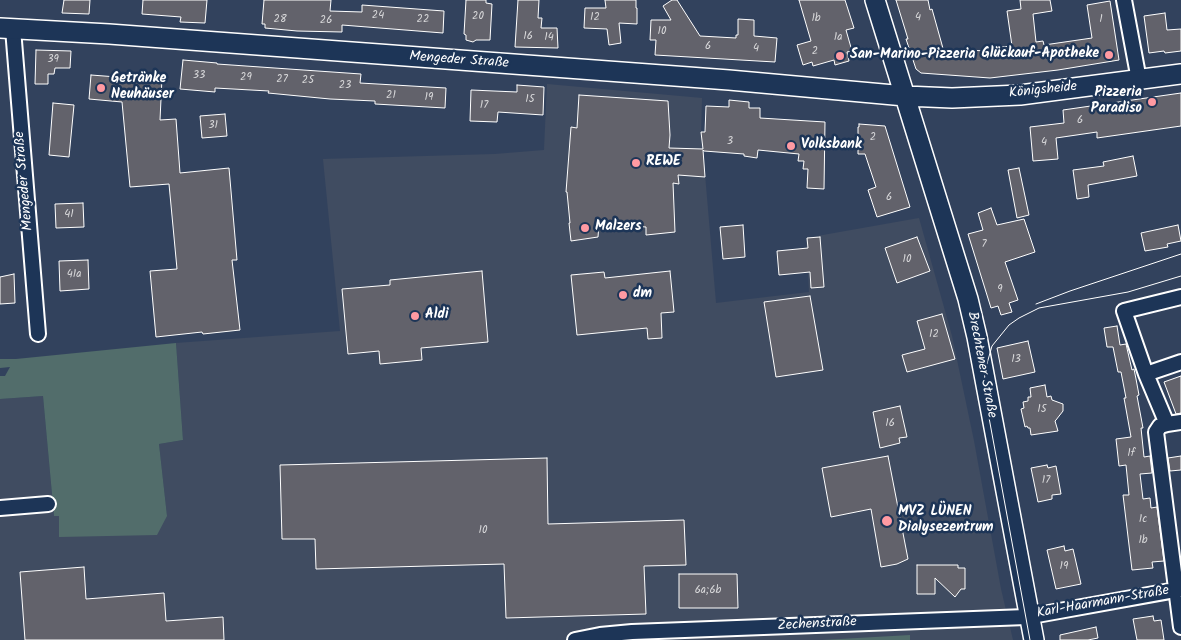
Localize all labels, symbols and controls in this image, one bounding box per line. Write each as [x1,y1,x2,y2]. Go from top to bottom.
house number: 24 [372,9,384,23]
house number: 20 [472,10,484,24]
house number: 12 [590,11,600,25]
house number: 4 [915,11,921,25]
house number: 1b [811,12,821,26]
house number: 28 [273,13,287,27]
house number: 22 [417,13,429,27]
house number: 1 [1099,13,1103,27]
house number: 26 [320,14,332,28]
house number: 10 [658,25,666,39]
house number: 16 [523,30,533,44]
house number: 14 [544,31,554,45]
house number: 1a [834,31,842,45]
house number: 6 [705,40,711,54]
house number: 4 [753,42,759,56]
house number: 2 [812,45,818,59]
place label: Glückauf-Apotheke [981,47,1099,63]
place label: San-Marino-Pizzeria [850,48,976,64]
street label: Mengeder Straße [409,49,509,73]
marker: Glückauf-Apotheke [1103,49,1115,61]
marker: San-Marino-Pizzeria [834,50,846,62]
house number: 39 [47,53,59,67]
house number: 33 [193,69,205,83]
house number: 29 [240,71,252,85]
place label: Getränke Neuhäuser [111,72,174,104]
house number: 27 [276,73,288,87]
house number: 25 [302,74,314,88]
house number: 23 [339,79,351,93]
street label: Königsheide [1008,79,1078,103]
marker: Getränke Neuhäuser [95,82,107,94]
place label: Pizzeria Paradiso [1091,86,1142,118]
house number: 21 [386,89,396,103]
house number: 19 [425,91,433,105]
house number: 15 [525,93,535,107]
marker: Pizzeria Paradiso [1146,96,1158,108]
house number: 17 [480,99,488,113]
house number: 6 [1077,114,1083,128]
house number: 31 [208,119,218,133]
street label: Mengeder Straße [12,131,38,231]
house number: 2 [870,131,876,145]
house number: 3 [727,135,733,149]
house number: 4 [1041,136,1047,150]
place label: Volksbank [801,138,862,154]
marker: Volksbank [785,140,797,152]
place label: REWE [646,155,681,171]
marker: REWE [630,157,642,169]
house number: 6 [886,191,892,205]
house number: 41 [64,208,74,222]
place label: Malzers [595,220,642,236]
marker: Malzers [579,222,591,234]
house number: 7 [981,238,987,252]
house number: 10 [903,253,911,267]
house number: 41a [67,268,81,282]
house number: 9 [997,283,1003,297]
place label: dm [633,287,652,303]
marker: dm [617,289,629,301]
place label: Aldi [425,308,449,324]
marker: Aldi [409,310,421,322]
street label: Brechtener Straße [962,310,1000,420]
house number: 12 [929,328,939,342]
house number: 13 [1011,353,1021,367]
house number: 15 [1037,403,1047,417]
house number: 16 [885,417,895,431]
house number: 1f [1127,447,1135,461]
house number: 17 [1042,474,1050,488]
place label: MVZ LÜNEN Dialysezentrum [898,505,993,538]
house number: 1c [1139,513,1147,527]
marker: MVZ LÜNEN Dialysezentrum [880,514,894,528]
house number: 10 [479,524,487,538]
house number: 1b [1138,534,1148,548]
house number: 19 [1060,560,1068,574]
street label: Karl-Haarmann-Straße [1036,583,1170,623]
house number: 6a;6b [695,584,721,598]
street label: Zechenstraße [777,615,857,635]

